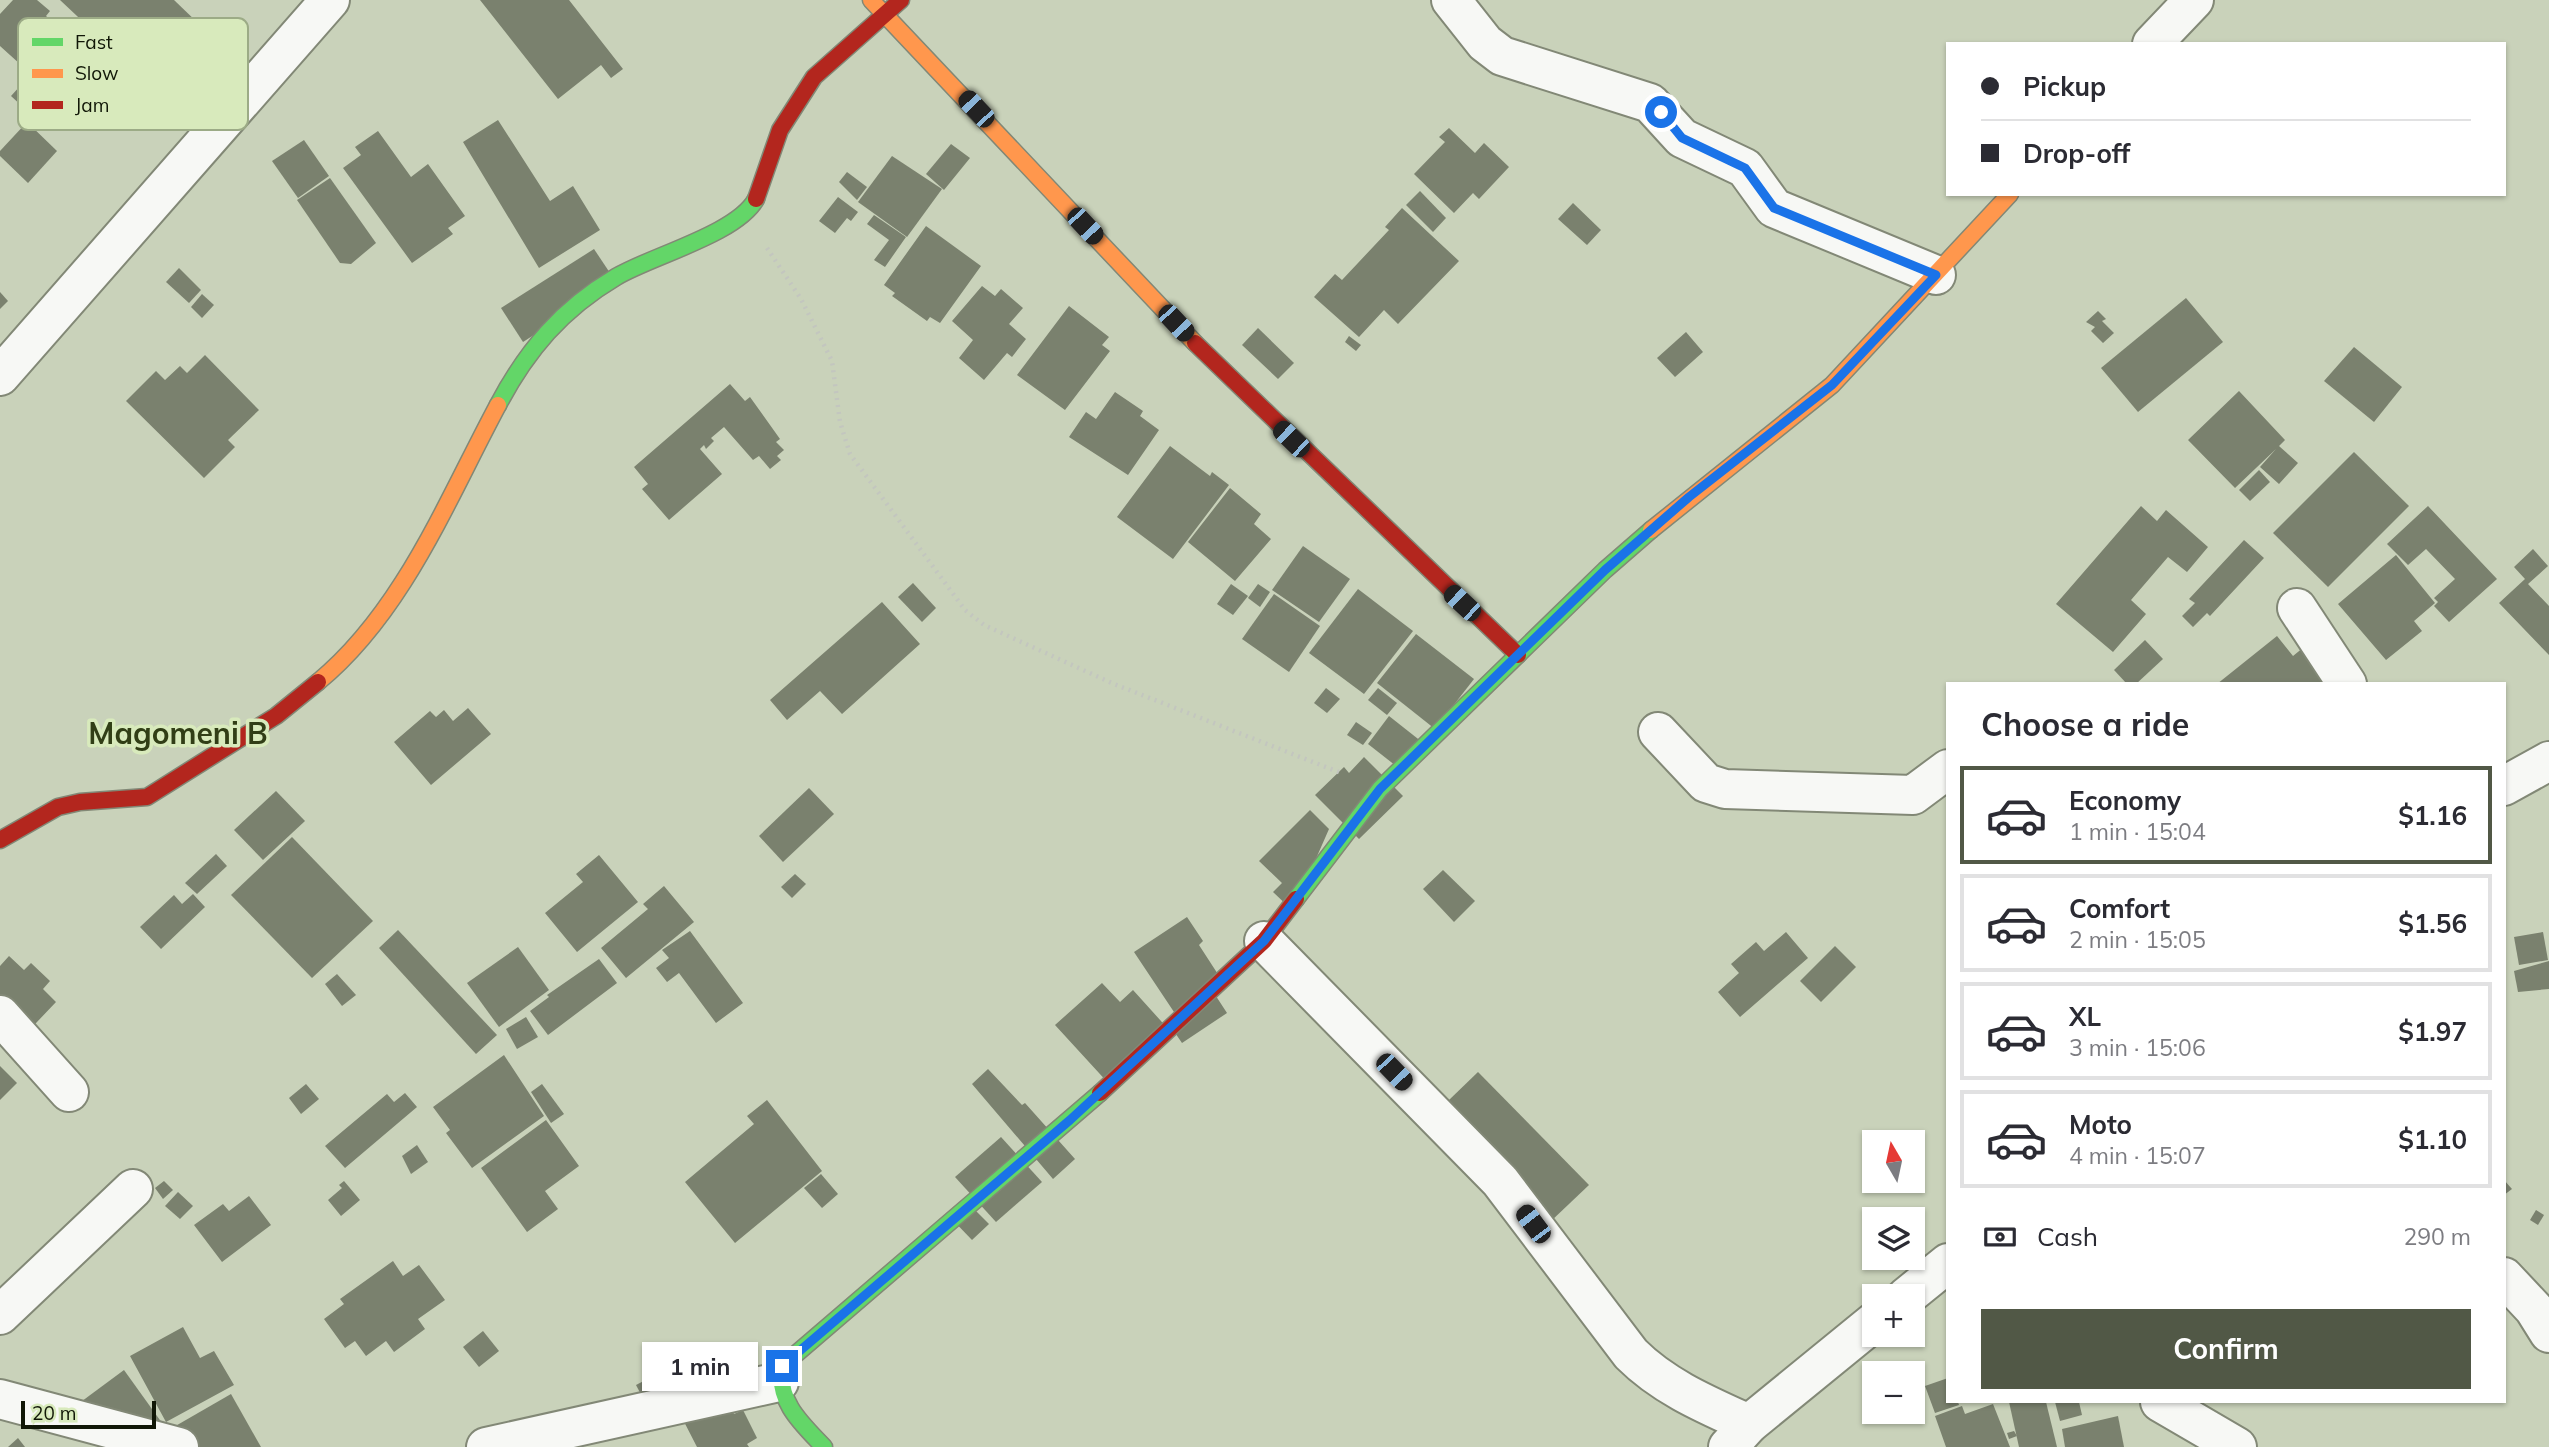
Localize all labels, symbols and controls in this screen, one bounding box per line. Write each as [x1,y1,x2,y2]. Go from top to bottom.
legend [18,18,248,130]
text: Fast [75,30,113,54]
text: Slow [75,61,119,85]
text: Pickup [2023,70,2106,103]
car [954,86,999,132]
text: Jam [75,93,109,117]
route start [1645,96,1677,128]
text: Drop-off [2023,137,2130,170]
car [1063,203,1108,249]
car [1154,300,1199,346]
car [1269,417,1314,461]
car [1440,581,1485,625]
text: Choose a ride [1981,704,2189,744]
district label: Magomeni B [88,714,268,752]
icon: car [1985,784,2048,847]
text: Economy [2069,784,2181,817]
text: $1.16 [2398,799,2467,832]
text: 1 min · 15:04 [2069,817,2206,846]
icon: car [1985,892,2048,955]
text: Comfort [2069,892,2170,925]
text: $1.56 [2398,907,2467,940]
text: 2 min · 15:05 [2069,925,2206,954]
icon: car [1985,1000,2048,1063]
text: XL [2069,1000,2101,1033]
text: $1.97 [2398,1015,2467,1048]
text: 3 min · 15:06 [2069,1033,2206,1062]
car [1372,1050,1417,1094]
icon: car [1985,1108,2048,1171]
text: Moto [2069,1108,2132,1141]
text: $1.10 [2398,1123,2467,1156]
north arrow [1862,1130,1925,1194]
map controls [1862,1130,1925,1424]
text: 4 min · 15:07 [2069,1141,2206,1170]
car [1512,1201,1555,1247]
button: layers [1862,1207,1925,1270]
icon: cash [1981,1218,2019,1256]
text: Cash [2037,1220,2098,1253]
text: 290 m [2403,1222,2471,1251]
button: + [1862,1284,1925,1347]
button: Confirm [1981,1309,2471,1389]
callout: 1 min [642,1342,758,1390]
route end [766,1350,798,1382]
text: 1 min [670,1352,730,1381]
button: − [1862,1361,1925,1424]
scale bar [21,1398,156,1430]
text: 20 m [32,1401,76,1425]

